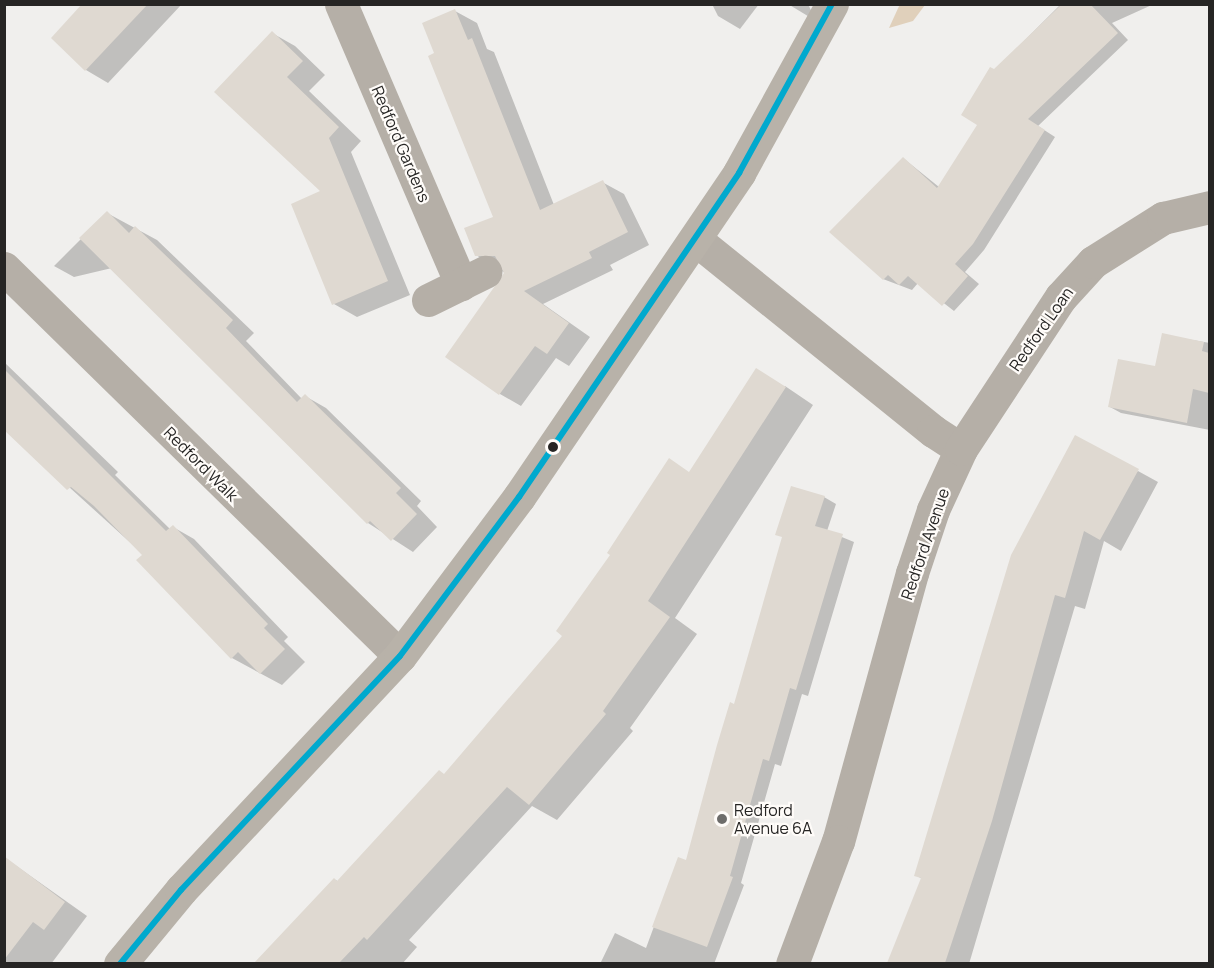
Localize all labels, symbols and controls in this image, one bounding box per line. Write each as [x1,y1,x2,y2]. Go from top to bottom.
street label: Redford Gardens [368,83,434,205]
street label: Redford Loan [1005,283,1077,375]
street label: Redford Walk [160,423,242,505]
unlabelled marker [547,441,559,453]
street label: Redford Avenue [897,486,953,602]
place label: Redford Avenue 6A [734,800,812,838]
marker: Redford Avenue 6A [715,812,729,826]

